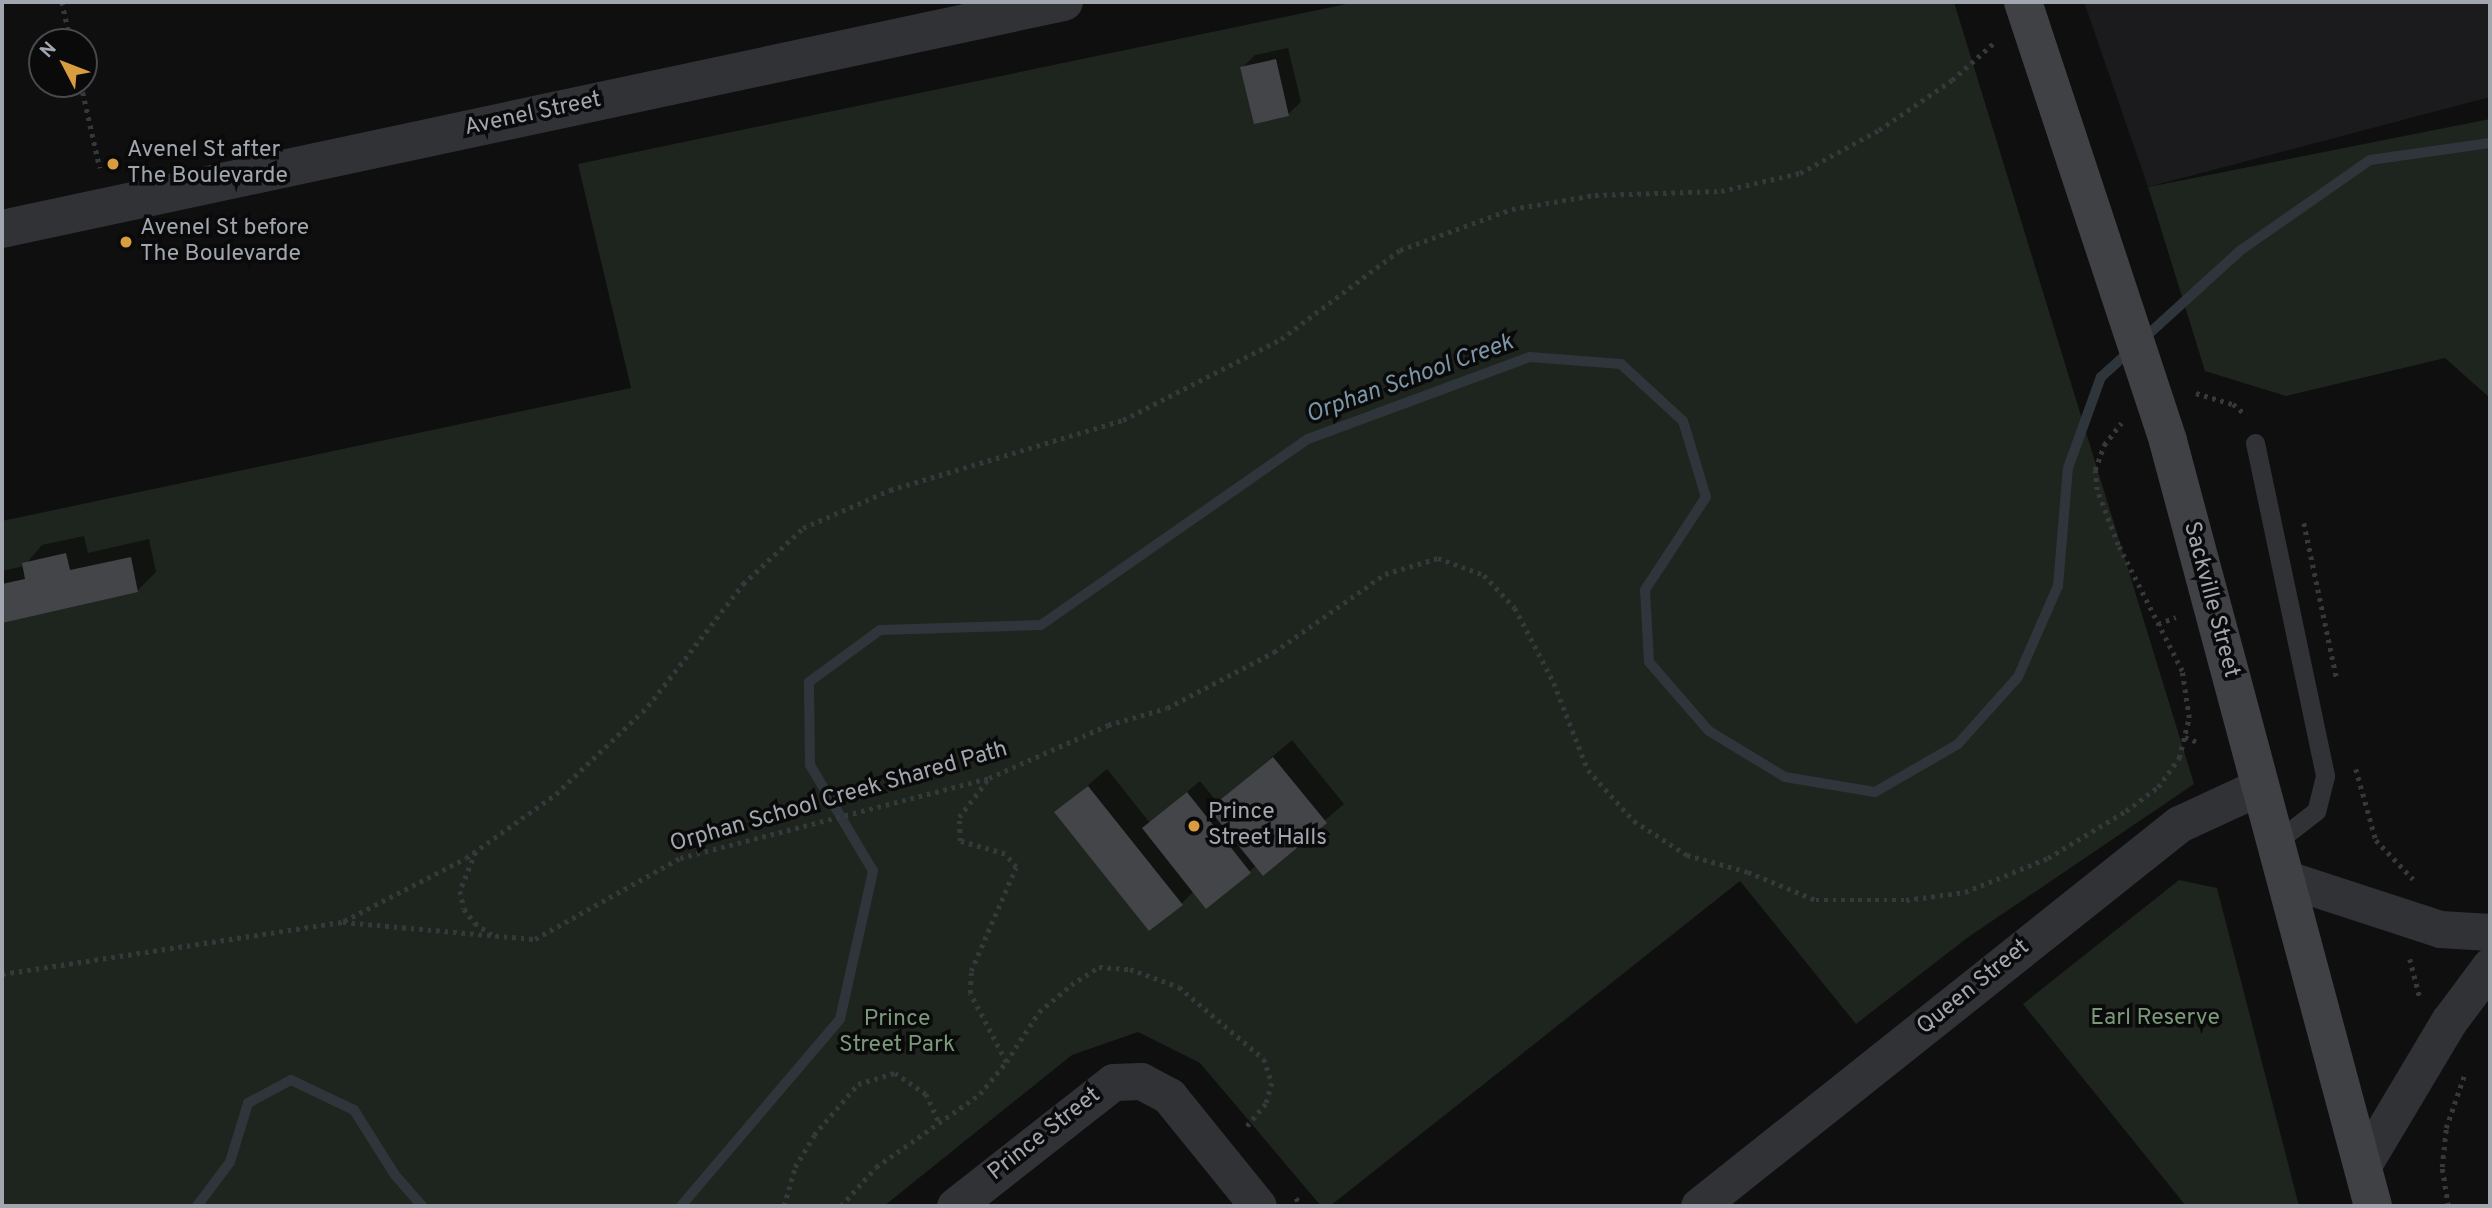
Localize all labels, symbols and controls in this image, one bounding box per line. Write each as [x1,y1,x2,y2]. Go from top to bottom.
north arrow [28,28,98,98]
text: N [35,37,62,63]
street label: Avenel Street [462,87,604,143]
place label: Avenel St after The Boulevarde [127,137,288,191]
marker: Avenel St after The Boulevarde [105,156,121,172]
place label: Avenel St before The Boulevarde [140,215,309,269]
marker: Avenel St before The Boulevarde [118,234,134,250]
water label: Orphan School Creek [1303,329,1517,431]
street label: Sackville Street [2176,519,2244,681]
street label: Orphan School Creek Shared Path [667,737,1011,859]
place label: Prince Street Halls [1208,799,1327,853]
marker: Prince Street Halls [1186,818,1202,834]
street label: Queen Street [1912,934,2036,1042]
park label: Earl Reserve [2090,1005,2220,1033]
park label: Prince Street Park [839,1006,955,1060]
street label: Prince Street [983,1082,1107,1188]

